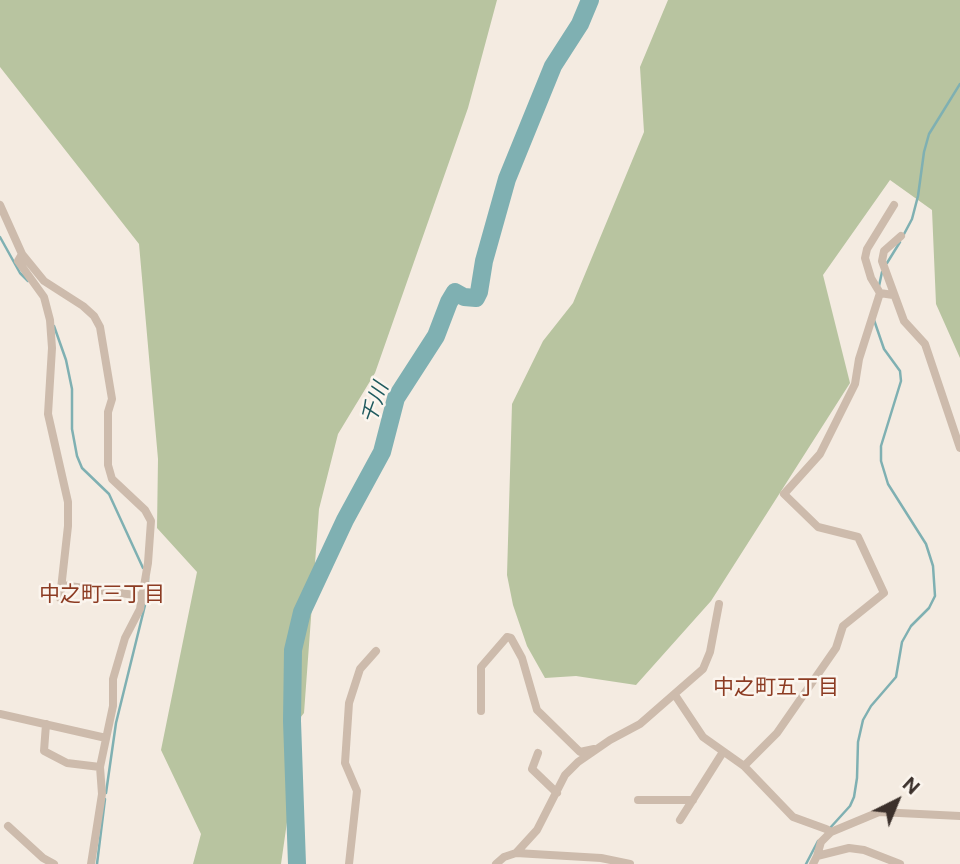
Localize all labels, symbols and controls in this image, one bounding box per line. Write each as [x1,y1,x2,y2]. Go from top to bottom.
water label: 千川 [356,379,394,427]
district label: 中之町三丁目 [39,582,165,608]
district label: 中之町五丁目 [713,675,839,701]
north arrow [862,766,932,836]
text: N [898,773,924,799]

